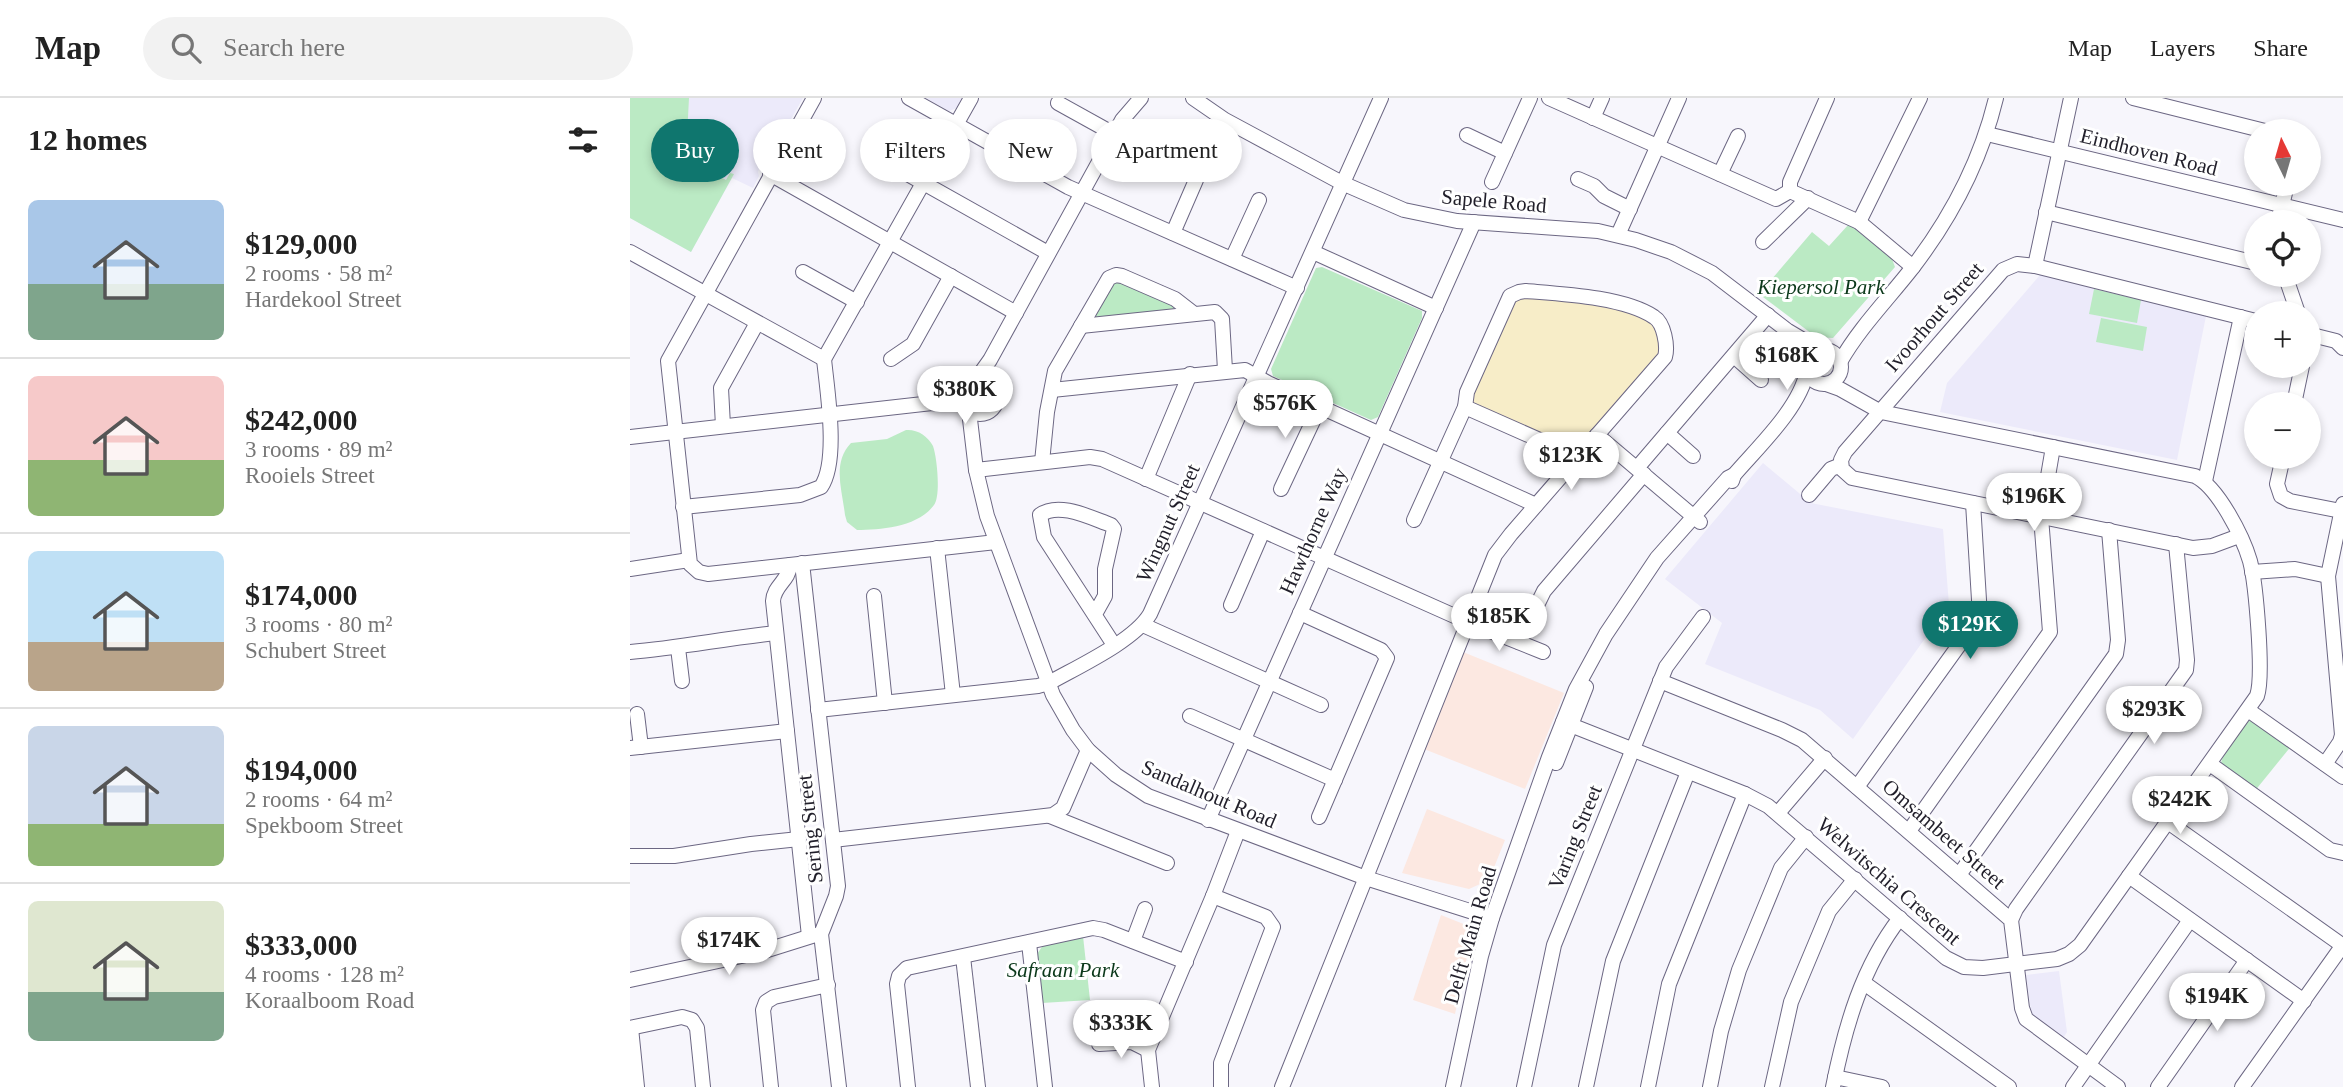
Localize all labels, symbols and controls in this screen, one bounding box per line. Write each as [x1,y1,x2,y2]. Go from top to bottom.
search box [143,17,633,80]
icon: search [167,29,205,67]
text: Map [35,30,101,66]
text: Search here [223,33,345,62]
text: Map [2068,35,2112,61]
text: Layers [2150,35,2215,61]
text: Share [2253,35,2308,61]
chip: Buy [651,119,739,182]
chip: Rent [753,119,846,182]
chip: Filters [860,119,970,182]
chip: New [984,119,1077,182]
chip: Apartment [1091,119,1242,182]
north arrow [2244,119,2320,196]
map controls [2244,119,2321,469]
icon: filters [564,121,602,159]
text: 12 homes [28,123,147,156]
street label: Eindhoven Road [2078,123,2221,181]
street label: Sapele Road [1440,184,1548,218]
button: locate [2244,210,2321,287]
text: $129,000 [245,227,358,260]
icon: home [84,228,168,312]
street label: Ivoorhout Street [1880,257,1988,377]
text: 2 rooms · 58 m² [245,261,392,286]
park label: Kiepersol Park [1756,275,1886,299]
text: Hardekool Street [245,287,401,312]
button: + [2244,301,2321,378]
pin: $168K [1738,332,1836,392]
text: $168K [1755,342,1819,367]
pin: $380K [916,366,1014,426]
text: $380K [933,376,997,401]
pin: $576K [1236,380,1334,440]
text: $576K [1253,390,1317,415]
button: − [2244,392,2321,469]
text: $242,000 [245,403,358,436]
icon: home [84,404,168,488]
pin: $123K [1522,432,1620,492]
text: 3 rooms · 89 m² [245,437,392,462]
text: $123K [1539,442,1603,467]
street label: Wingnut Street [1131,460,1205,586]
text: Rooiels Street [245,463,375,488]
street label: Hawthorne Way [1274,463,1352,598]
pin: $196K [1985,474,2083,533]
text: $196K [2002,483,2066,508]
text: $174,000 [245,578,358,611]
icon: home [84,579,168,663]
pin: $185K [1450,594,1548,653]
pin: $129K [1921,602,2019,661]
text: $185K [1467,603,1531,628]
text: $129K [1938,611,2002,636]
text: 3 rooms · 80 m² [245,612,392,637]
text: Schubert Street [245,638,386,663]
pin: $293K [2105,686,2203,746]
text: $293K [2122,696,2186,721]
text: $194,000 [245,753,358,786]
icon: home [84,754,168,838]
street label: Sandalhout Road [1138,755,1280,833]
street label: Sering Street [792,773,828,884]
street label: Omsambeet Street [1878,774,2010,894]
pin: $242K [2131,776,2229,836]
street label: Varing Street [1543,781,1607,893]
text: $242K [2148,786,2212,811]
text: 2 rooms · 64 m² [245,787,392,812]
street label: Welwitschia Crescent [1812,812,1966,950]
text: Spekboom Street [245,813,403,838]
street label: Delft Main Road [1439,863,1501,1007]
pin: $174K [680,918,778,977]
text: $174K [697,927,761,952]
text: $333,000 [245,928,358,961]
icon: home [84,929,168,1013]
park label: Safraan Park [1007,958,1120,982]
text: 4 rooms · 128 m² [245,962,404,987]
pin: $194K [2168,974,2266,1033]
text: $194K [2185,983,2249,1008]
text: Koraalboom Road [245,988,414,1013]
pin: $333K [1072,1000,1170,1060]
text: $333K [1089,1010,1153,1035]

